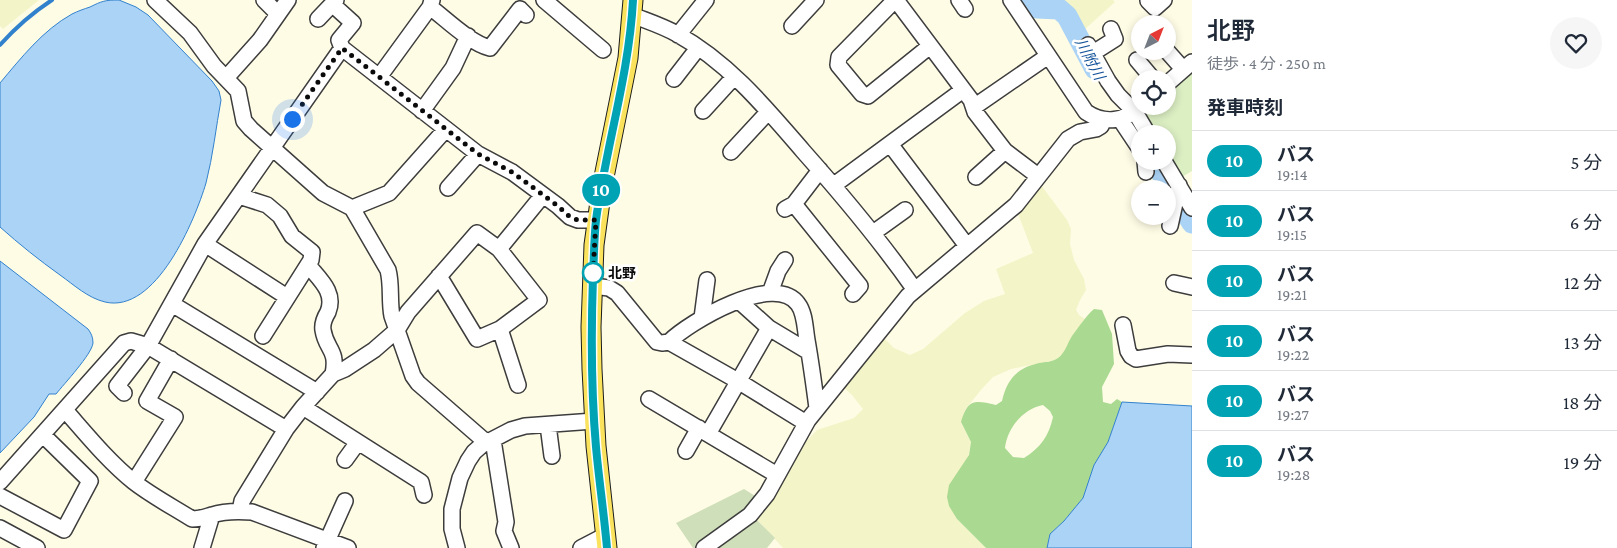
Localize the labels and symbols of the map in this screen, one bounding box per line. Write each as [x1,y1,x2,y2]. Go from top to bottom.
north arrow [1131,15,1176,60]
water label: 川附川 [1072,35,1109,84]
your location [280,107,305,132]
line badge: 10 [578,174,624,206]
marker: 北野 [582,262,604,284]
place label: 北野 [608,265,636,281]

